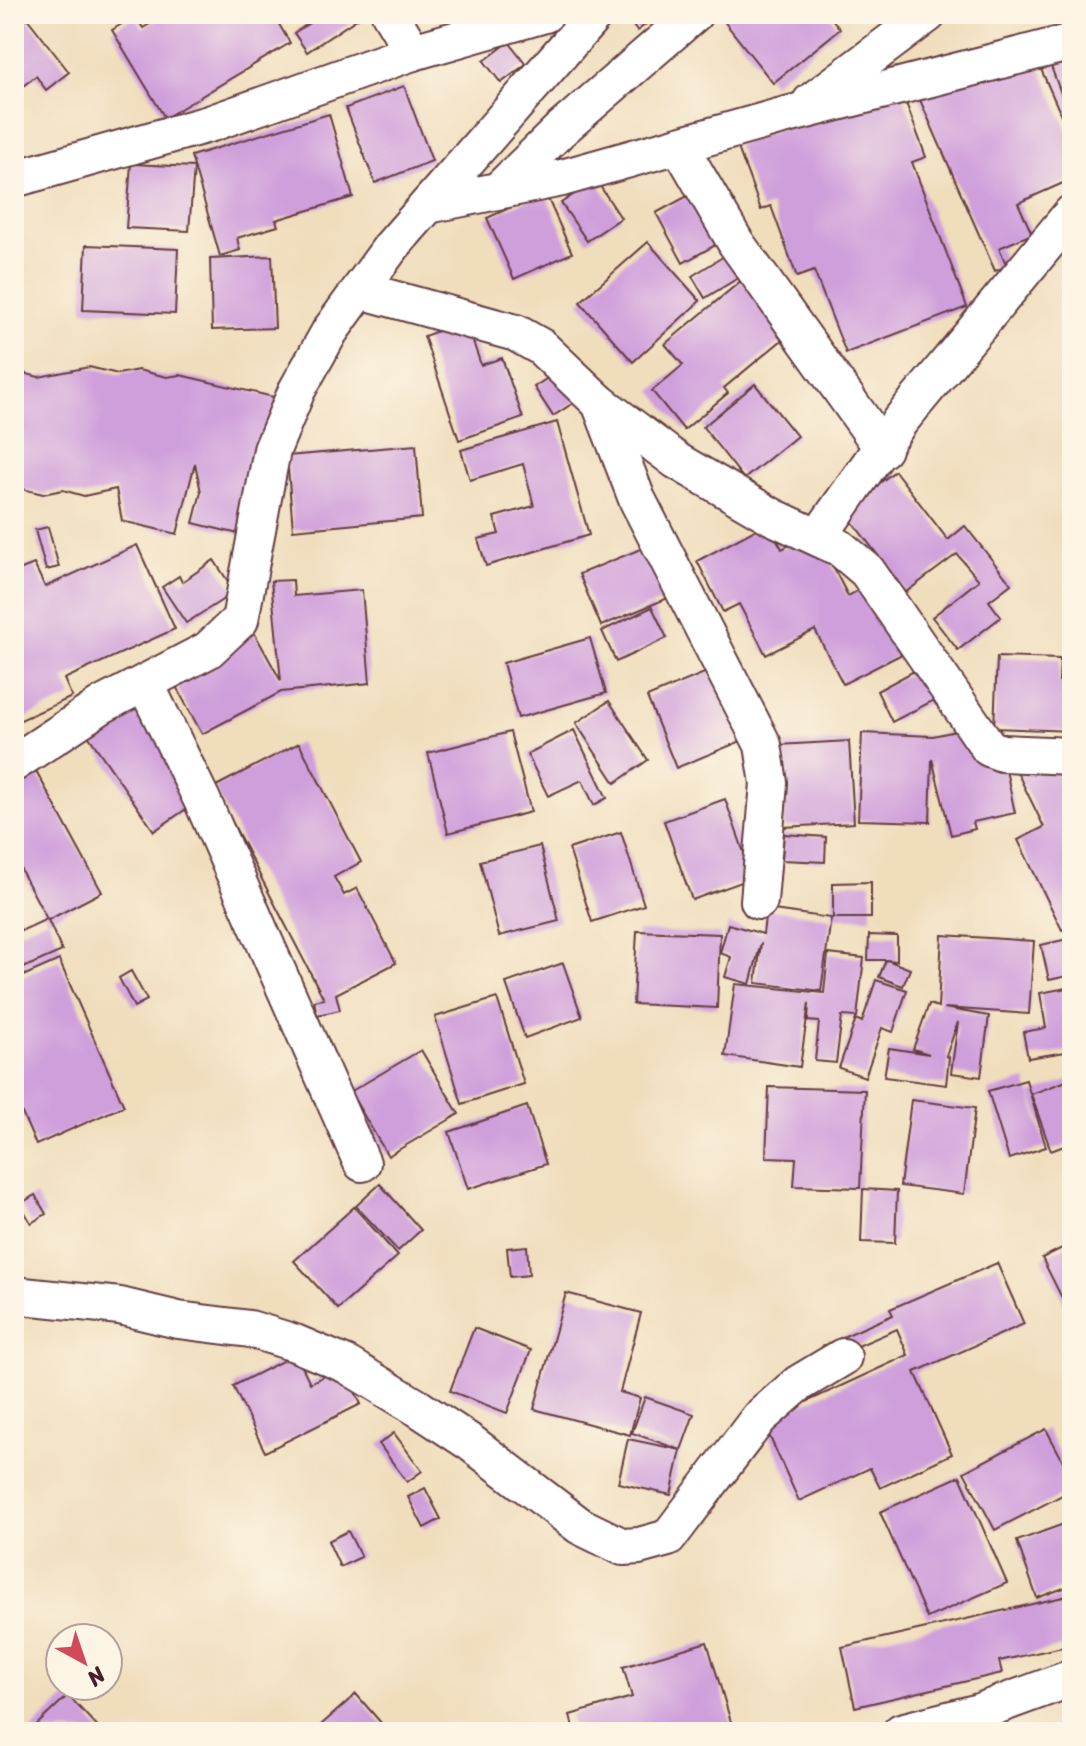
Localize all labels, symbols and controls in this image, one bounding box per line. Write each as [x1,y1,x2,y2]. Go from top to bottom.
north arrow [44,1622,124,1702]
text: N [78,1656,116,1697]

